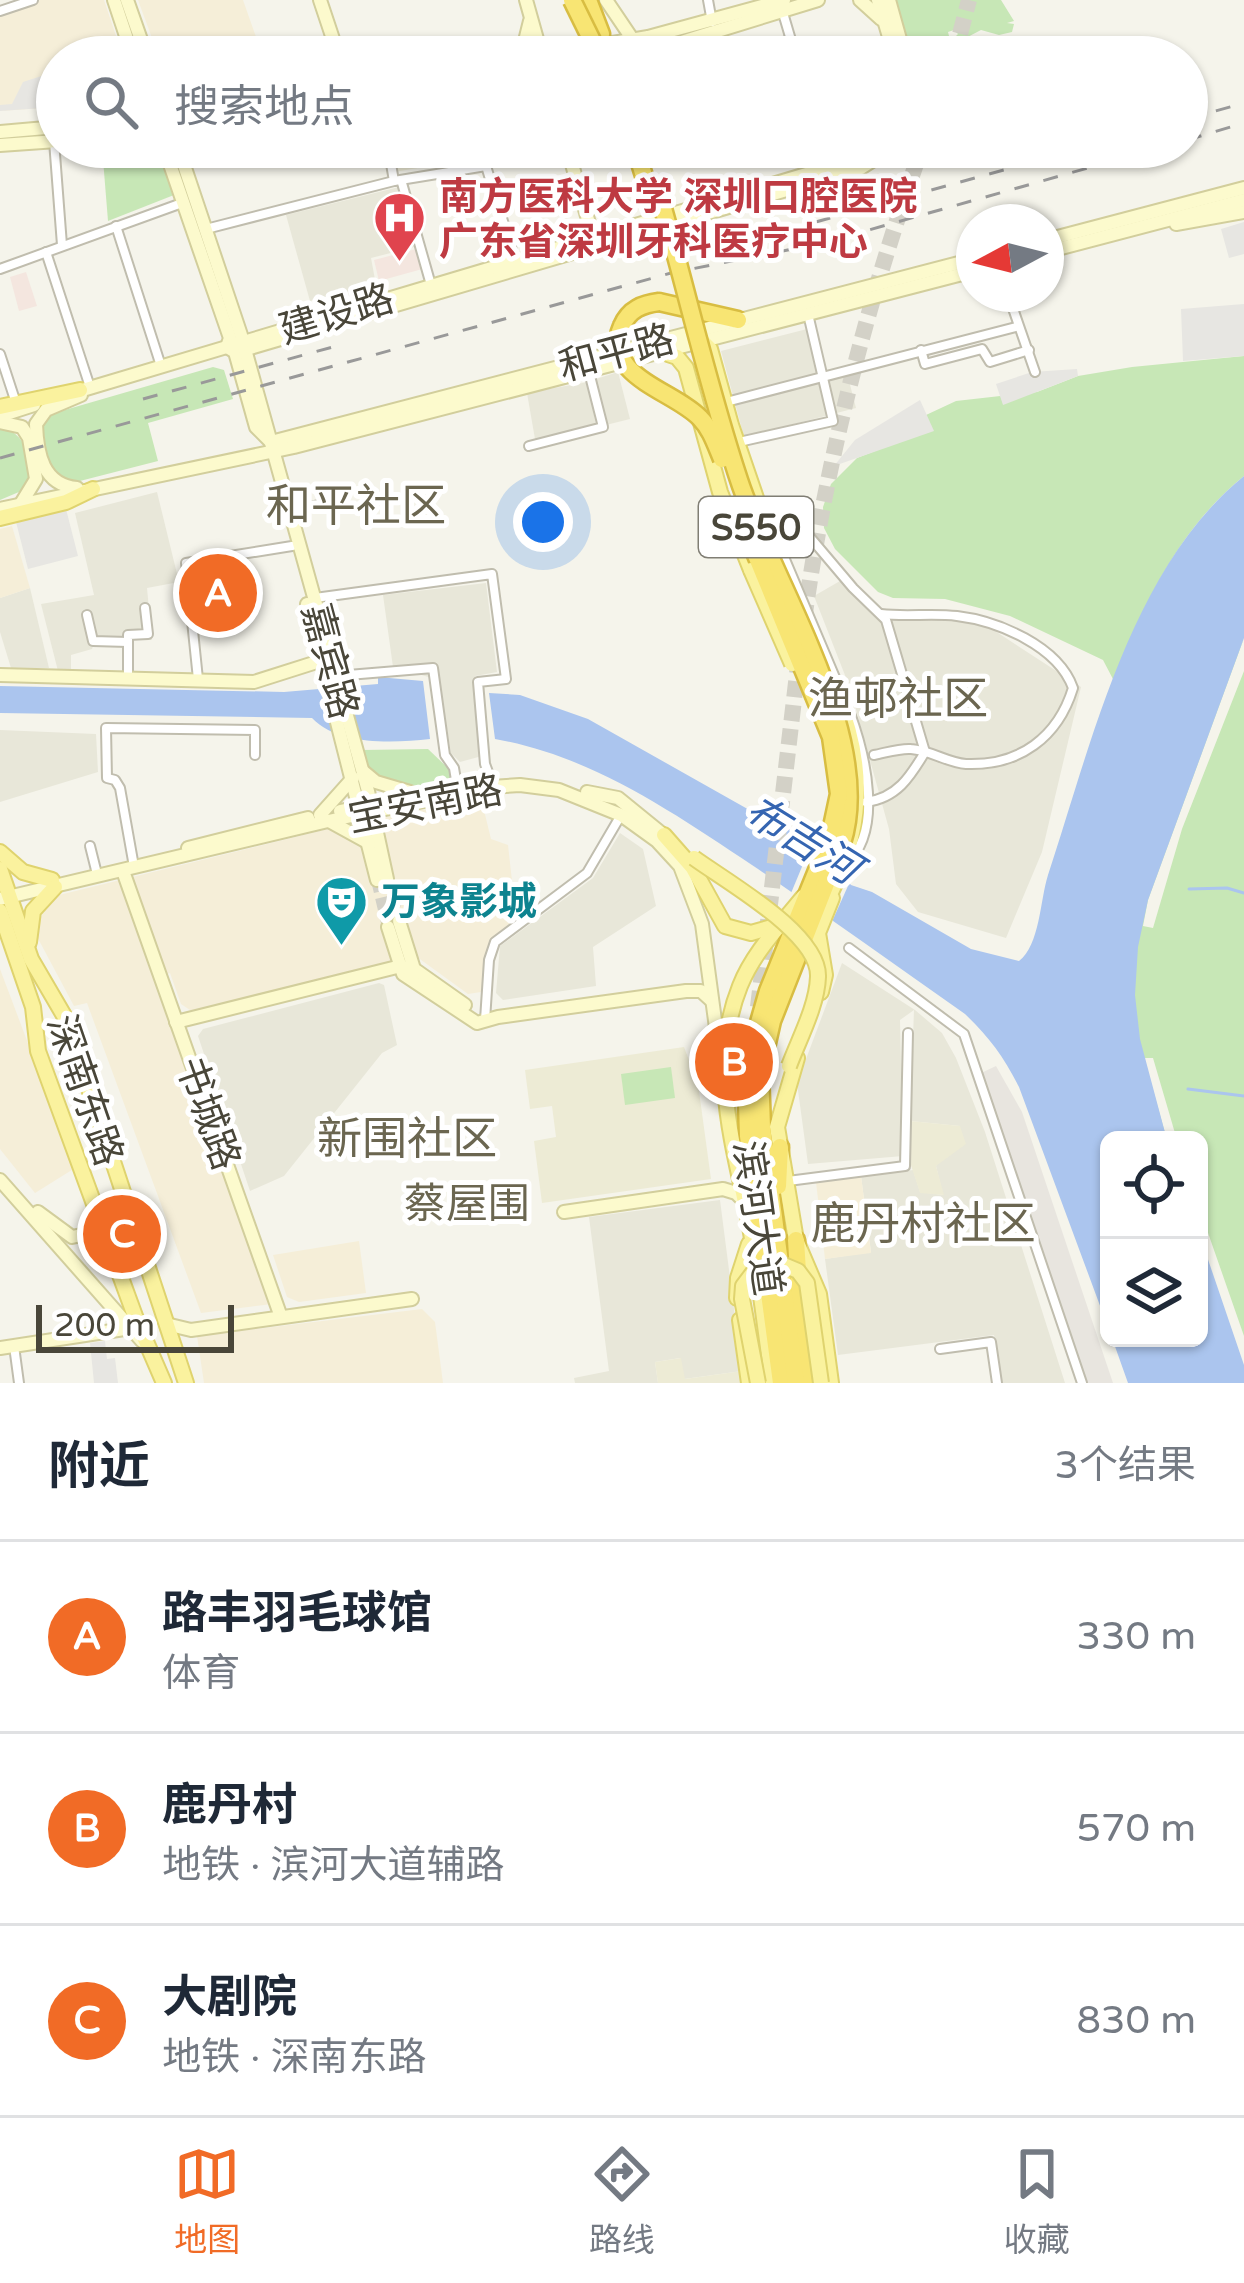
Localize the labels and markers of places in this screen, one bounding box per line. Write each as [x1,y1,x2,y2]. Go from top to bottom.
place label: 南方医科大学 深圳口腔医院 广东省深圳牙科医疗中心 [439,174,917,266]
hospital icon: 南方医科大学 深圳口腔医院 广东省深圳牙科医疗中心 [372,190,428,264]
pin: A [179,548,257,638]
theatre icon: 万象影城 [314,873,370,947]
place label: 万象影城 [381,879,537,926]
pin: B [695,1017,773,1107]
pin: C [83,1189,161,1279]

